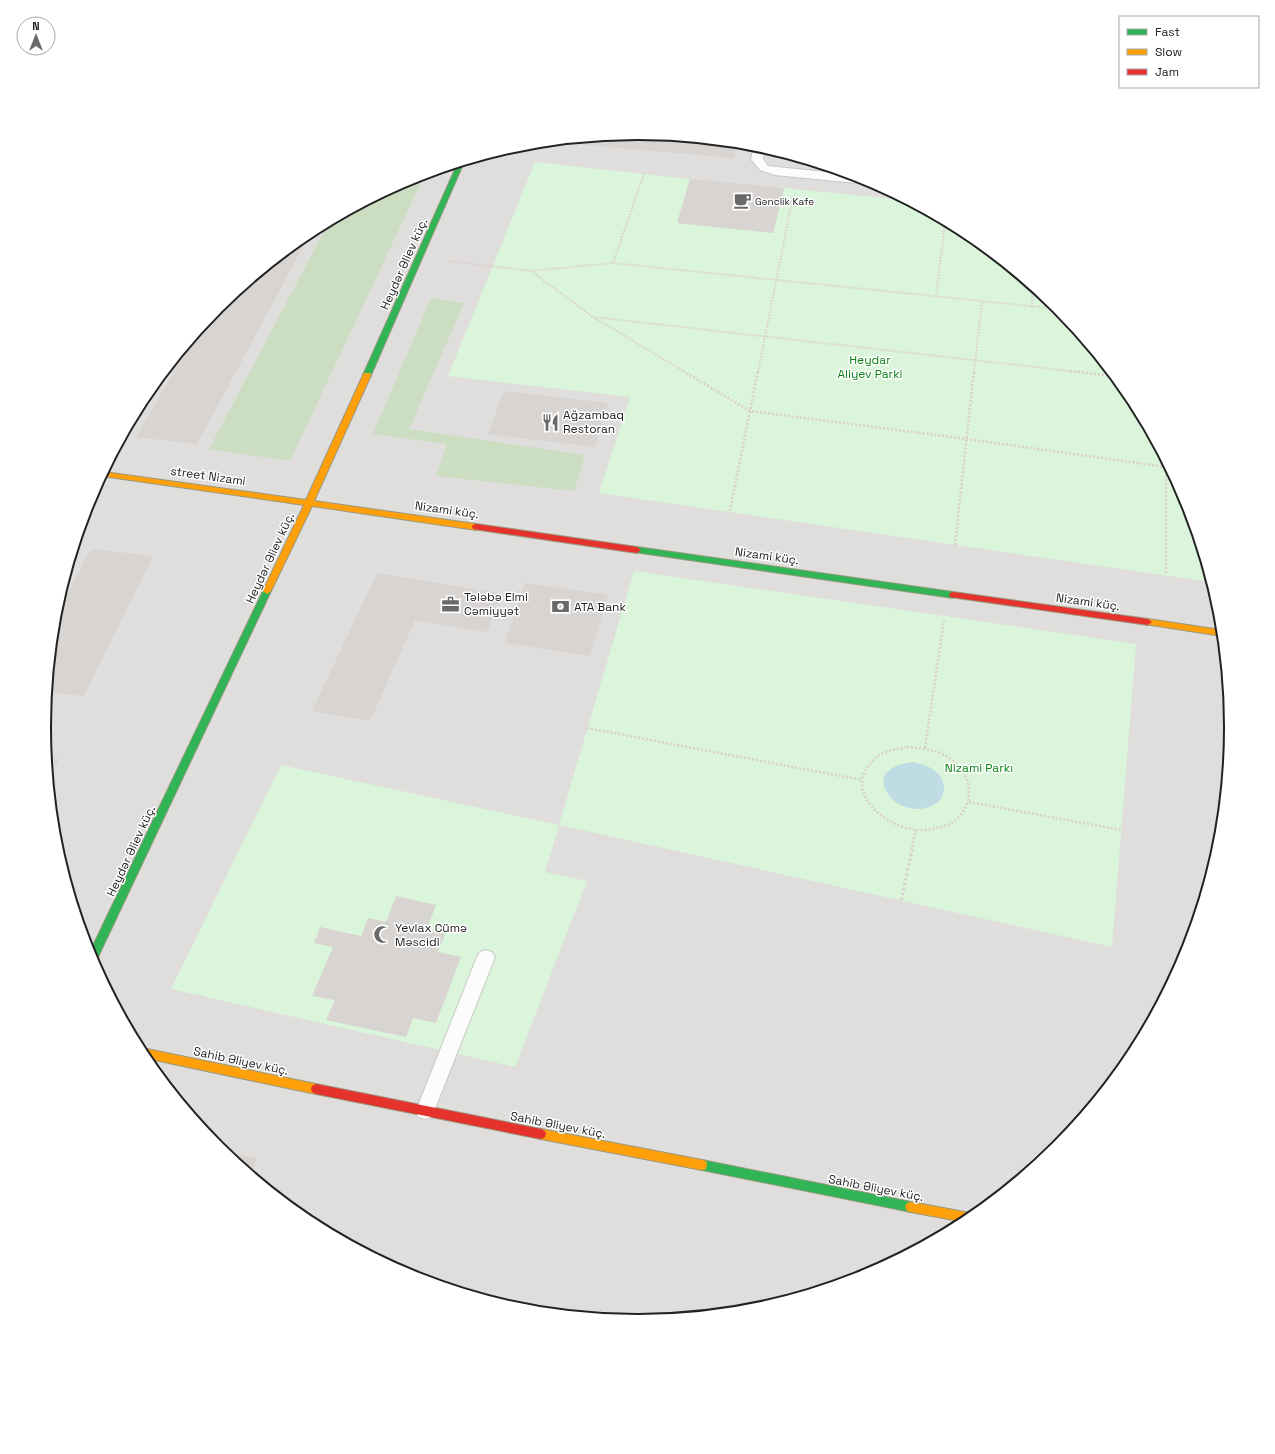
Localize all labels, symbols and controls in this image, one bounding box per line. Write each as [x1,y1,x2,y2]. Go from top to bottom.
north arrow [16,16,56,56]
legend [1119,16,1259,88]
text: N [32,19,40,33]
text: Fast [1155,24,1180,40]
text: Slow [1155,44,1182,60]
text: Jam [1155,64,1179,80]
cafe icon: Gənclik Kafe [732,191,752,211]
place label: Gənclik Kafe [755,195,814,208]
street label: Heydər Əliev küç. [377,216,431,312]
park label: Heydar Aliyev Parki [837,352,903,382]
place label: Ağzambaq Restoran [563,407,624,437]
restaurant icon: Ağzambaq Restoran [540,412,560,432]
street label: street Nizami [169,463,247,489]
street label: Nizami küç. [414,498,480,522]
street label: Heydər Əliev küç. [242,510,298,606]
street label: Nizami küç. [734,544,800,568]
place label: Tələbə Elmi Cəmiyyət [464,589,528,619]
street label: Nizami küç. [1055,590,1121,614]
office icon: Tələbə Elmi Cəmiyyət [441,594,461,614]
bank icon: ATA Bank [551,597,571,617]
place label: ATA Bank [574,599,626,615]
park label: Nizami Parkı [945,760,1013,776]
street label: Heydər Əliev küç. [103,803,159,899]
place label: Yevlax Cümə Məscidi [395,920,467,950]
mosque icon: Yevlax Cümə Məscidi [372,925,392,945]
street label: Sahib Əliyev küç. [192,1043,290,1079]
street label: Sahib Əliyev küç. [509,1108,607,1142]
street label: Sahib Əliyev küç. [827,1171,925,1205]

